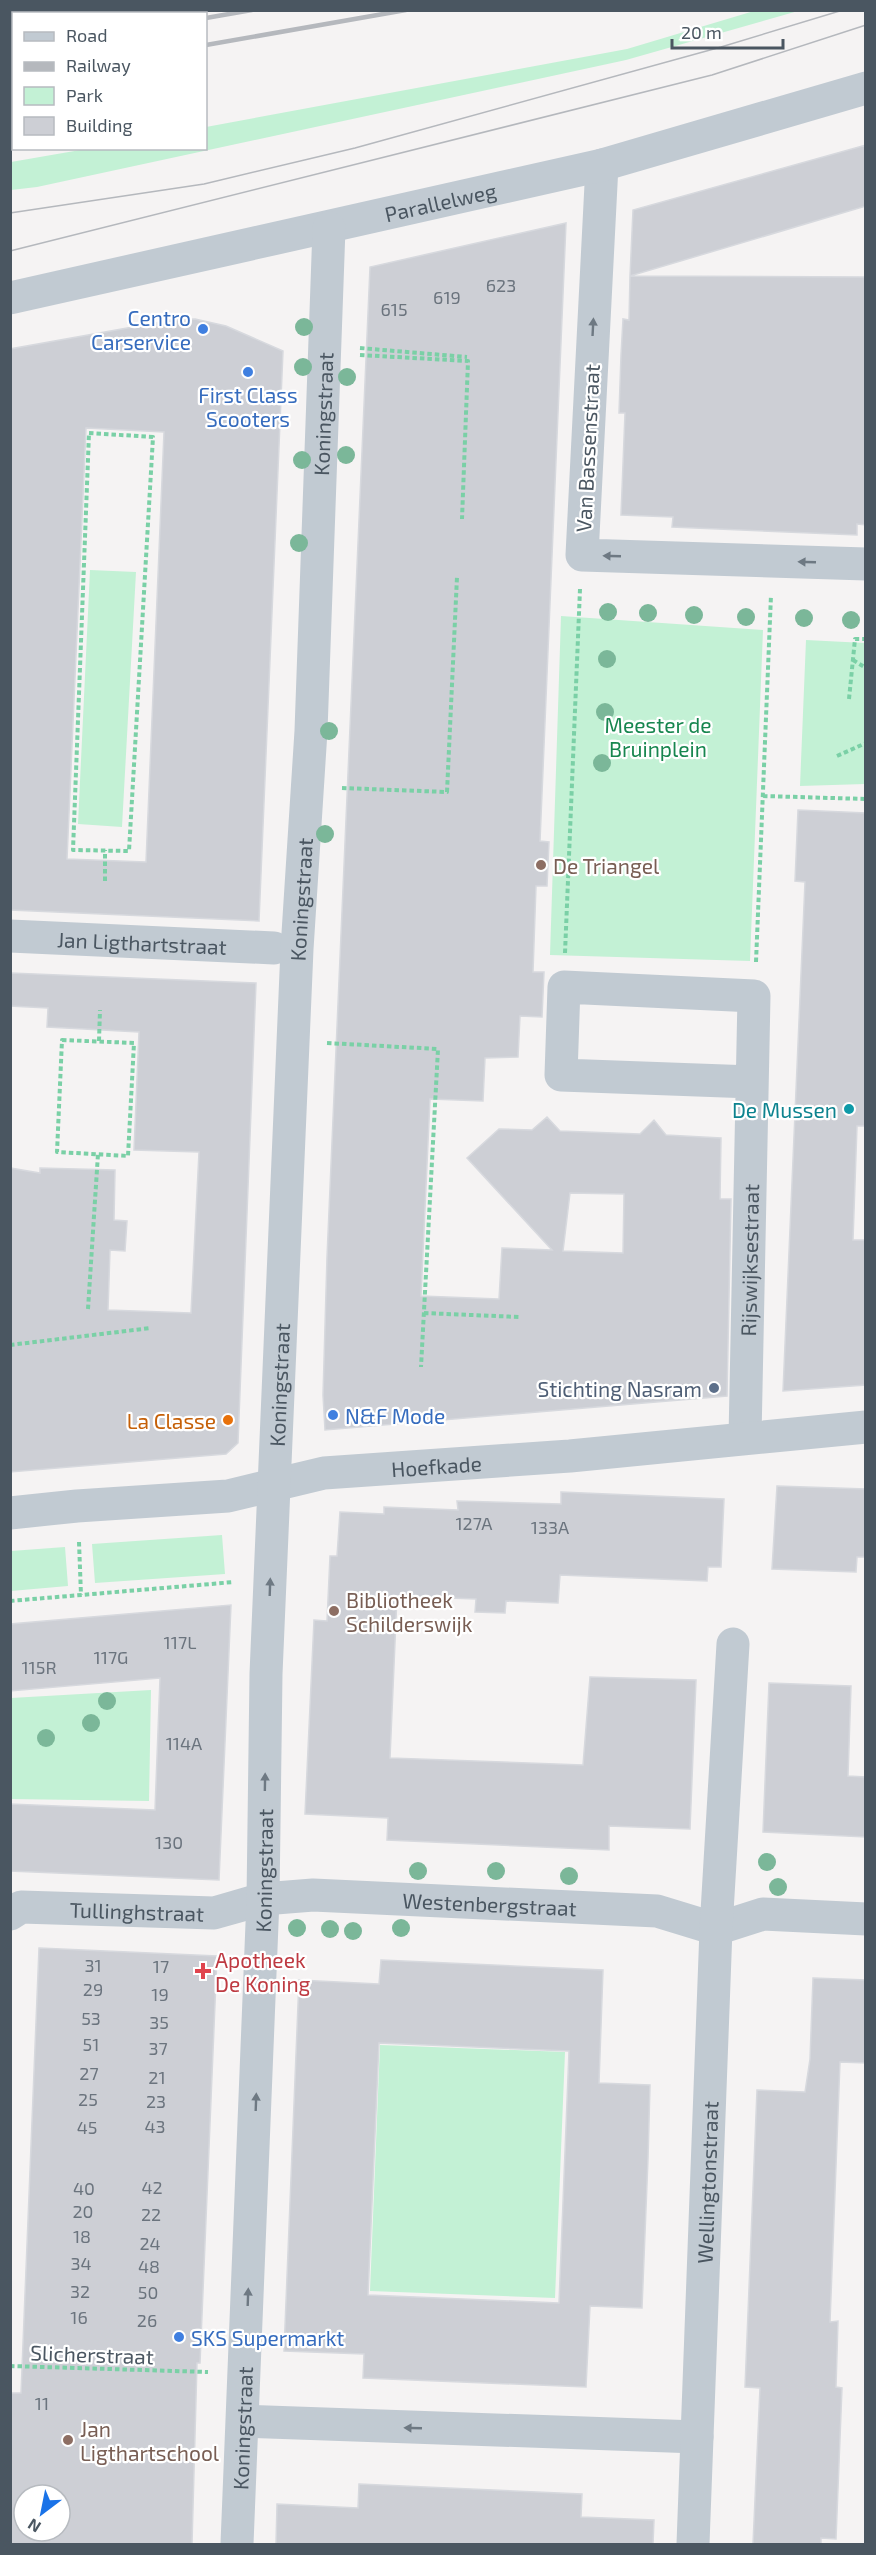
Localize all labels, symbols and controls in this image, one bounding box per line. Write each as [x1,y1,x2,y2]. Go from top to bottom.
legend [12,12,207,150]
scale bar [672,12,783,50]
text: 20 m [681,21,722,43]
text: Road [66,24,107,46]
text: Railway [66,54,131,76]
text: Park [66,84,103,106]
text: Building [66,114,133,136]
street label: Parallelweg [382,177,499,226]
house number: 623 [486,274,516,296]
house number: 619 [433,286,461,308]
house number: 615 [380,298,408,320]
place label: Centro Carservice [91,305,191,354]
one-way arrow [589,318,598,337]
marker: Centro Carservice [196,322,210,336]
street label: Koningstraat [308,352,337,476]
street label: Van Bassenstraat [570,363,604,533]
marker: First Class Scooters [241,365,255,379]
place label: First Class Scooters [198,382,298,431]
one-way arrow [603,551,622,560]
one-way arrow [798,558,817,567]
park label: Meester de Bruinplein [605,712,711,761]
street label: Koningstraat [284,837,317,962]
place label: De Triangel [553,853,660,878]
marker: De Triangel [534,858,548,872]
street label: Jan Ligthartstraat [57,926,227,958]
place label: De Mussen [732,1097,837,1122]
marker: De Mussen [842,1102,856,1116]
street label: Rijswijksestraat [735,1183,763,1337]
street label: Koningstraat [263,1323,293,1447]
place label: Stichting Nasram [538,1376,702,1401]
marker: Stichting Nasram [707,1381,721,1395]
place label: N&F Mode [345,1403,445,1428]
place label: La Classe [127,1408,216,1433]
marker: N&F Mode [326,1408,340,1422]
marker: La Classe [221,1413,235,1427]
street label: Hoefkade [390,1450,482,1481]
house number: 127A [455,1512,493,1534]
house number: 133A [531,1516,570,1538]
one-way arrow [265,1577,274,1596]
place label: Bibliotheek Schilderswijk [346,1587,473,1637]
marker: Bibliotheek Schilderswijk [327,1604,341,1618]
house number: 117L [164,1631,196,1653]
house number: 117G [94,1646,128,1668]
house number: 115R [21,1656,57,1678]
house number: 114A [166,1732,203,1754]
one-way arrow [260,1772,270,1791]
street label: Koningstraat [249,1809,277,1933]
house number: 130 [155,1831,183,1853]
street label: Westenbergstraat [402,1887,577,1920]
street label: Tullinghstraat [69,1896,204,1925]
place label: Apotheek De Koning [215,1947,311,1996]
house number: 31 [84,1954,102,1976]
house number: 17 [153,1955,169,1977]
marker: Apotheek De Koning [196,1964,210,1978]
house number: 29 [83,1978,103,2000]
house number: 19 [151,1983,169,2005]
house number: 53 [81,2007,101,2029]
house number: 35 [149,2011,169,2033]
house number: 51 [83,2033,99,2055]
house number: 37 [148,2037,168,2059]
house number: 27 [79,2062,99,2084]
house number: 21 [148,2066,166,2088]
house number: 25 [78,2088,98,2110]
house number: 23 [146,2090,166,2112]
one-way arrow [251,2093,260,2112]
street label: Wellingtonstraat [691,2100,722,2264]
house number: 43 [144,2115,166,2137]
house number: 45 [77,2116,97,2138]
house number: 42 [141,2176,163,2198]
house number: 40 [73,2177,95,2199]
house number: 20 [73,2200,93,2222]
house number: 22 [141,2203,161,2225]
house number: 18 [73,2225,91,2247]
house number: 24 [139,2232,161,2254]
house number: 34 [70,2252,92,2274]
house number: 48 [138,2255,160,2277]
house number: 32 [70,2280,90,2302]
house number: 50 [138,2281,158,2303]
one-way arrow [243,2288,252,2307]
house number: 16 [70,2306,88,2328]
house number: 26 [137,2309,157,2331]
place label: SKS Supermarkt [191,2325,344,2350]
marker: SKS Supermarkt [172,2330,186,2344]
street label: Slicherstraat [30,2339,154,2369]
street label: Koningstraat [227,2366,257,2490]
house number: 11 [35,2392,49,2414]
place label: Jan Ligthartschool [80,2416,220,2465]
one-way arrow [404,2423,423,2432]
marker: Jan Ligthartschool [61,2433,75,2447]
north arrow [12,2483,72,2543]
text: N [24,2515,44,2537]

